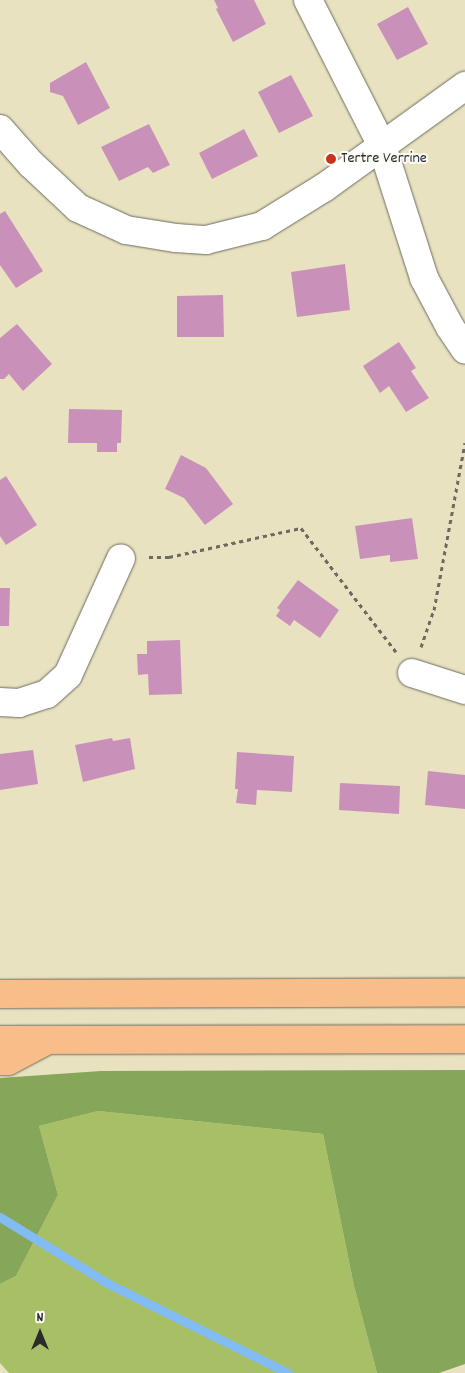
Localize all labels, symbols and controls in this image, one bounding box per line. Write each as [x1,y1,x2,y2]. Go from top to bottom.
place label: Tertre Verrine [341,149,427,169]
marker: Tertre Verrine [325,153,337,165]
north arrow [15,1308,65,1358]
text: N [37,1308,43,1328]

